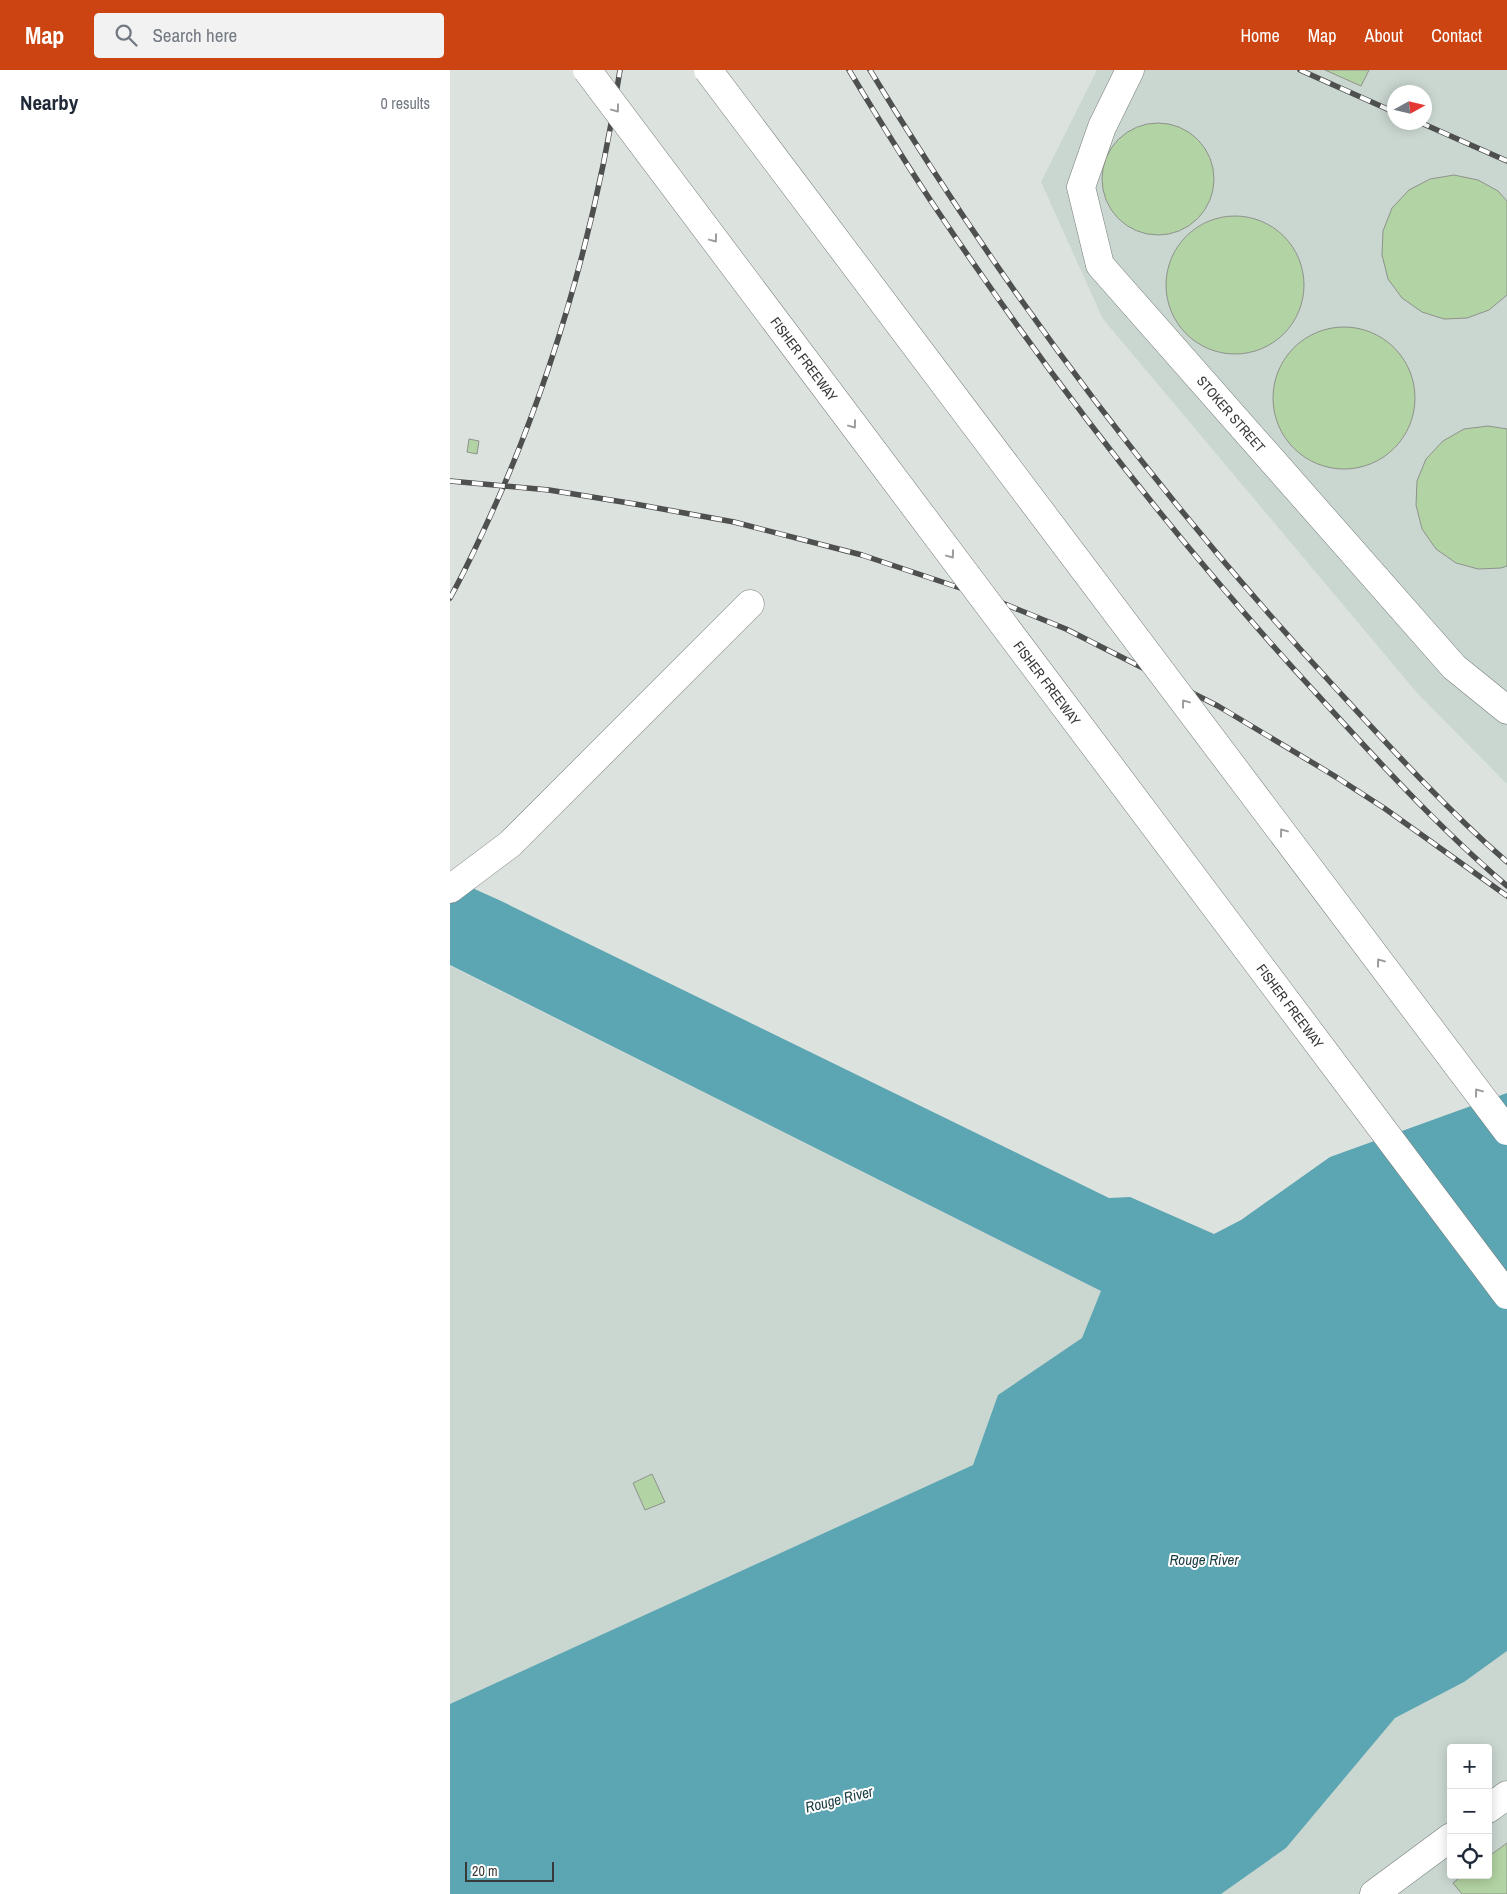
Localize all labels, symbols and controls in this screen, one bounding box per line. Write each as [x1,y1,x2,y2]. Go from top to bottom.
search box [94,13,444,58]
text: Map [25,19,64,51]
icon: search [112,21,140,49]
text: Search here [152,22,237,48]
text: Home [1240,23,1280,48]
text: Map [1308,23,1337,48]
text: About [1365,23,1403,48]
text: Contact [1431,23,1482,48]
north arrow [1387,85,1432,130]
text: Nearby [20,88,78,117]
text: 0 results [380,92,430,114]
one-way arrow [610,103,619,113]
one-way arrow [708,233,716,242]
street label: FISHER FREEWAY [766,313,842,405]
street label: STOKER STREET [1193,372,1269,456]
one-way arrow [847,419,856,429]
one-way arrow [945,549,954,559]
street label: FISHER FREEWAY [1009,637,1085,729]
one-way arrow [1182,699,1191,709]
one-way arrow [1280,829,1288,838]
one-way arrow [1377,958,1386,968]
street label: FISHER FREEWAY [1252,960,1328,1052]
one-way arrow [1475,1088,1484,1098]
water label: Rouge River [1169,1549,1239,1570]
map controls [1447,1744,1492,1879]
button: + [1447,1744,1492,1789]
water label: Rouge River [803,1780,876,1818]
button: − [1447,1789,1492,1834]
button: locate [1447,1834,1492,1879]
scale bar [465,1859,554,1882]
text: 20 m [472,1862,498,1880]

